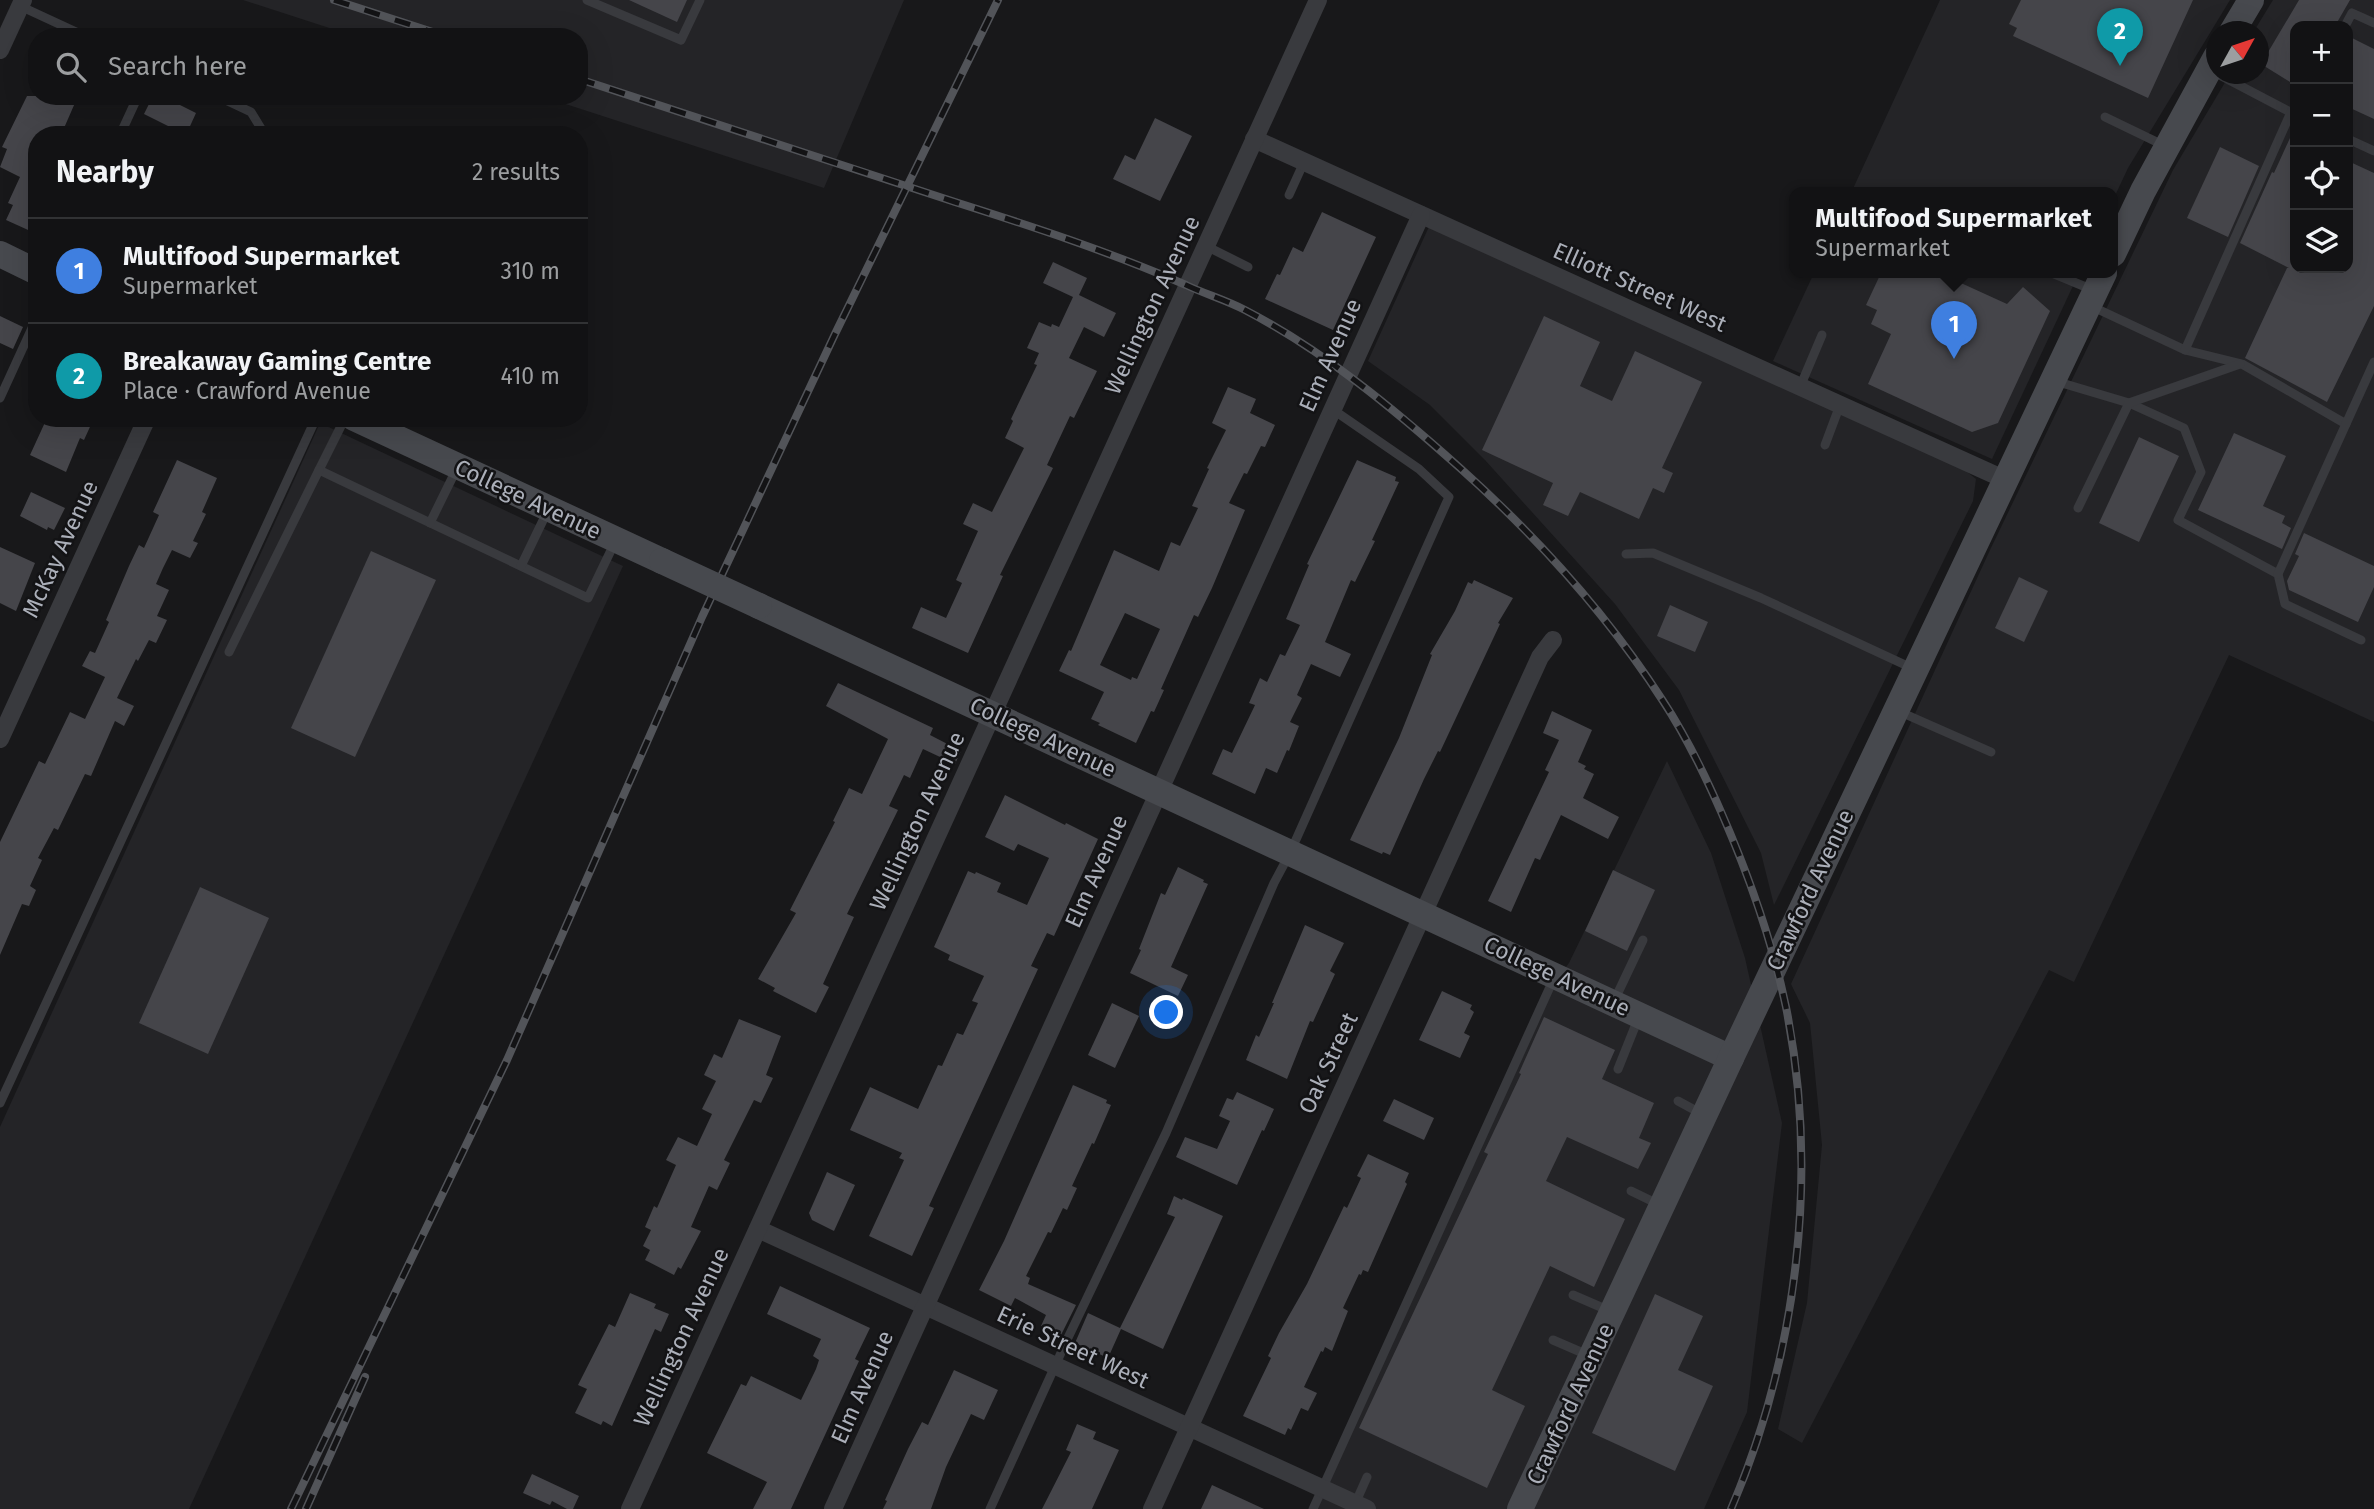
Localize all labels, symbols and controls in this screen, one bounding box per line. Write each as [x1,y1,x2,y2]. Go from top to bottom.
pin: 2 [2097,8,2143,66]
north arrow [2206,21,2269,84]
map controls [2290,21,2353,273]
button: + [2290,21,2353,84]
search box [28,28,588,105]
icon: search [52,48,90,86]
text: Search here [108,51,247,82]
button: − [2290,84,2353,147]
button: locate [2290,147,2353,210]
text: Nearby [56,154,154,190]
text: 2 results [472,158,560,186]
popup [1789,187,2118,278]
text: Multifood Supermarket [1815,203,2092,234]
button: layers [2290,210,2353,273]
street label: Wellington Avenue [1098,211,1206,399]
text: Supermarket [1815,234,1950,262]
street label: Elliott Street West [1549,236,1732,338]
text: Multifood Supermarket [123,241,400,272]
text: 1 [74,257,84,285]
text: 310 m [500,257,560,285]
text: Supermarket [123,272,258,300]
street label: Elm Avenue [1293,294,1367,416]
pin: 1 [1931,301,1977,359]
text: Breakaway Gaming Centre [123,346,431,377]
text: 2 [73,362,85,390]
text: 410 m [500,362,560,390]
text: Place · Crawford Avenue [123,377,371,405]
street label: College Avenue [450,453,606,545]
street label: McKay Avenue [16,476,104,622]
street label: College Avenue [965,691,1121,783]
street label: Wellington Avenue [863,727,971,915]
street label: Crawford Avenue [1760,805,1860,975]
street label: Elm Avenue [1059,810,1133,932]
street label: College Avenue [1479,930,1635,1022]
your location [1149,995,1183,1029]
street label: Oak Street [1292,1007,1364,1118]
street label: Wellington Avenue [627,1243,735,1431]
street label: Erie Street West [992,1299,1154,1395]
street label: Crawford Avenue [1520,1319,1620,1489]
street label: Elm Avenue [825,1326,899,1448]

